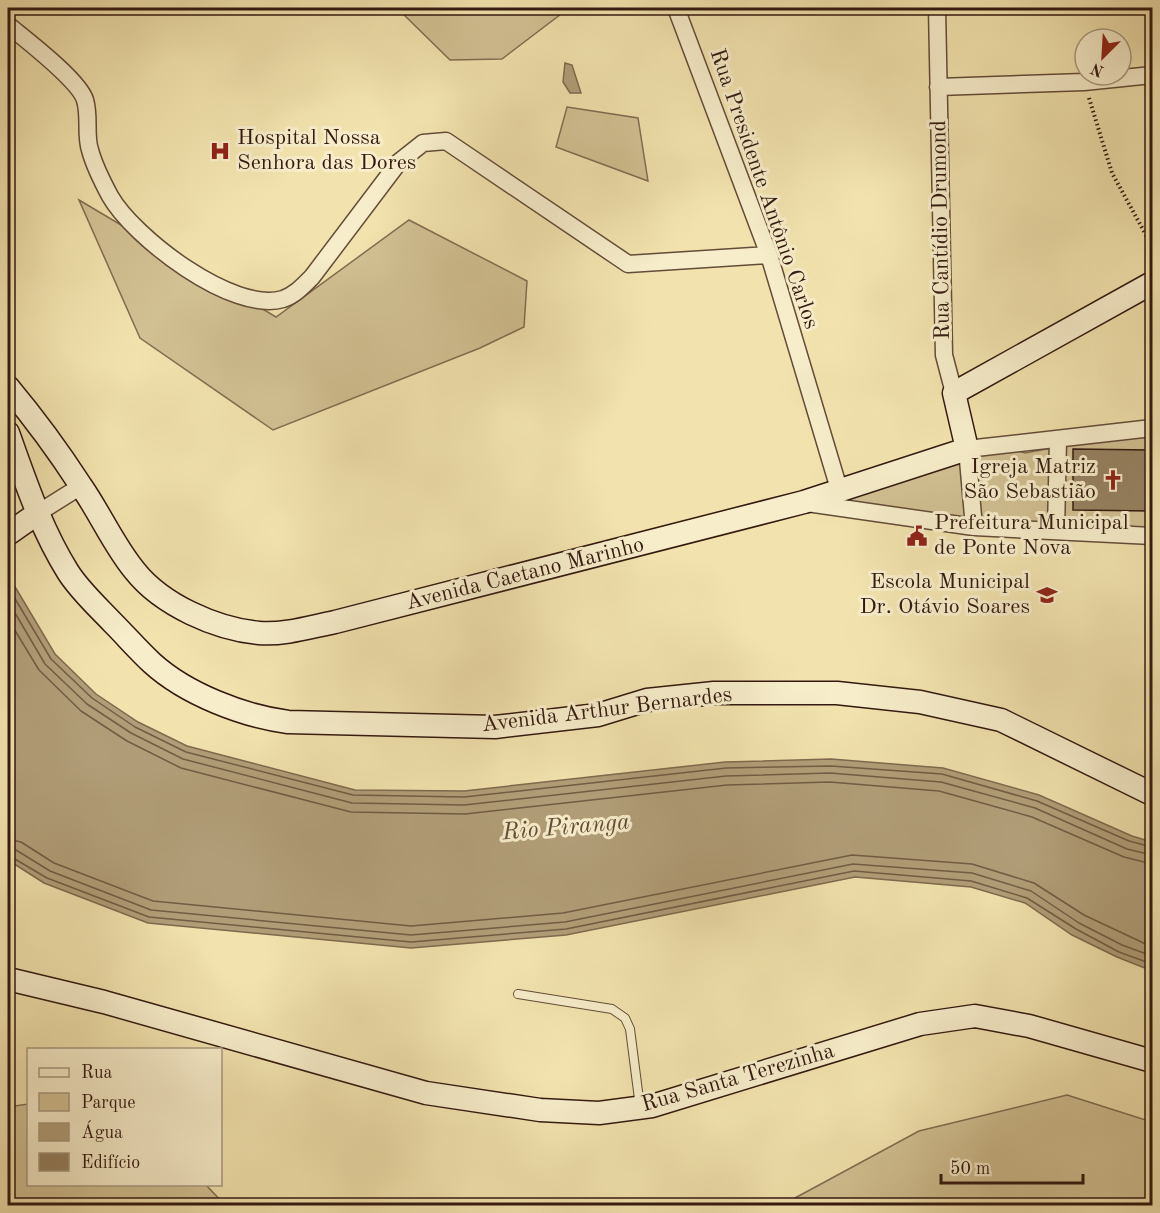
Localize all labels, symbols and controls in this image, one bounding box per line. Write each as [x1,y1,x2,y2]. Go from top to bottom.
north arrow [1073,27,1133,87]
street label: Rua Presidente Antônio Carlos [706,46,822,332]
text: N [1088,59,1107,79]
street label: Rua Cantídio Drumond [928,120,954,340]
place label: Hospital Nossa Senhora das Dores [237,127,416,174]
hospital icon: Hospital Nossa Senhora das Dores [208,139,232,163]
place label: Igreja Matriz São Sebastião [964,456,1096,503]
church icon: Igreja Matriz São Sebastião [1101,468,1125,492]
place label: Prefeitura Municipal de Ponte Nova [934,512,1129,559]
public building icon: Prefeitura Municipal de Ponte Nova [905,524,929,548]
street label: Avenida Caetano Marinho [404,534,646,614]
place label: Escola Municipal Dr. Otávio Soares [859,571,1030,618]
school or university icon: Escola Municipal Dr. Otávio Soares [1035,583,1059,607]
street label: Avenida Arthur Bernardes [481,684,733,736]
water label: Rio Piranga [500,810,631,846]
street label: Rua Santa Terezinha [639,1040,837,1116]
legend [27,1048,222,1186]
text: Rua [81,1064,112,1082]
text: Parque [81,1094,136,1112]
text: Água [81,1120,123,1142]
scale bar [941,1147,1084,1185]
text: Edifício [81,1154,140,1172]
text: 50 m [950,1160,990,1178]

